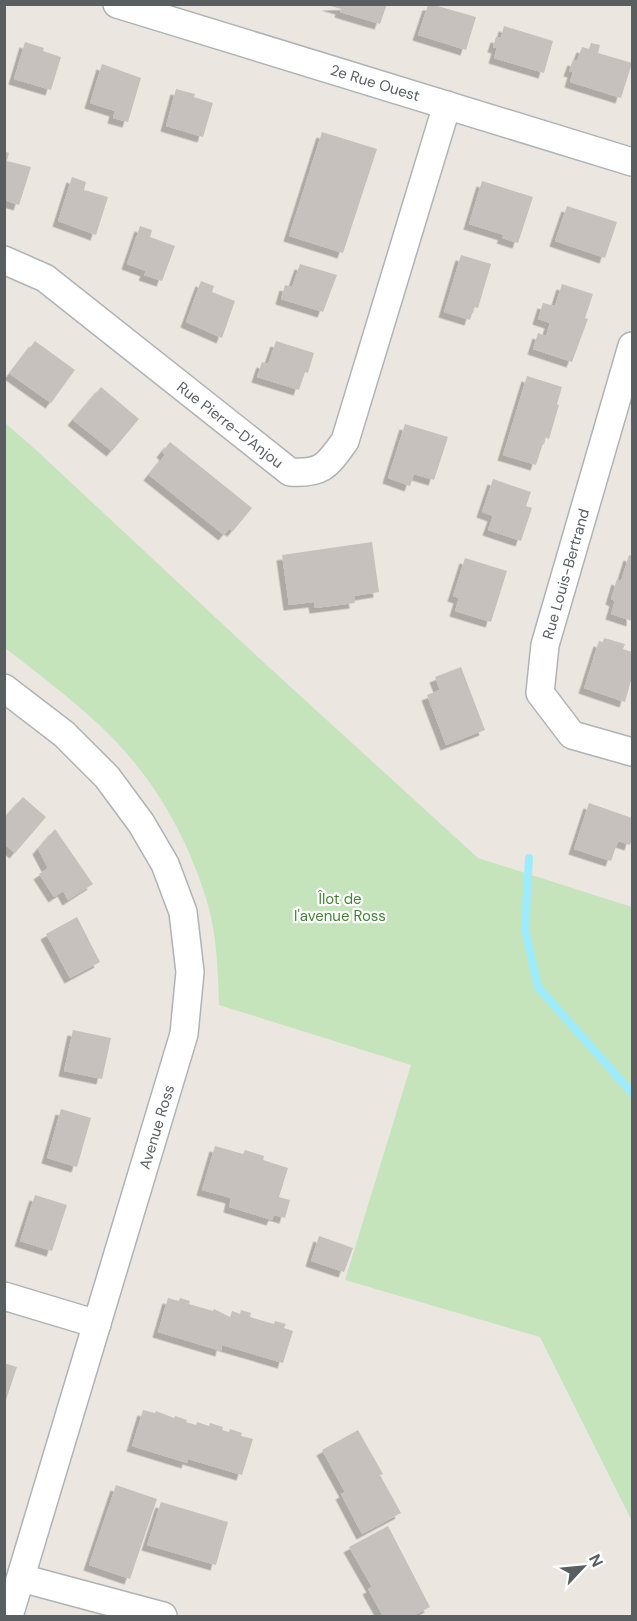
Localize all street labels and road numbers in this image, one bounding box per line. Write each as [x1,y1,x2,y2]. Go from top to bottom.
street label: 2e Rue Ouest [328,60,422,106]
street label: Rue Pierre-D'Anjou [173,377,287,473]
street label: Rue Louis-Bertrand [538,506,594,642]
street label: Avenue Ross [135,1082,179,1172]

